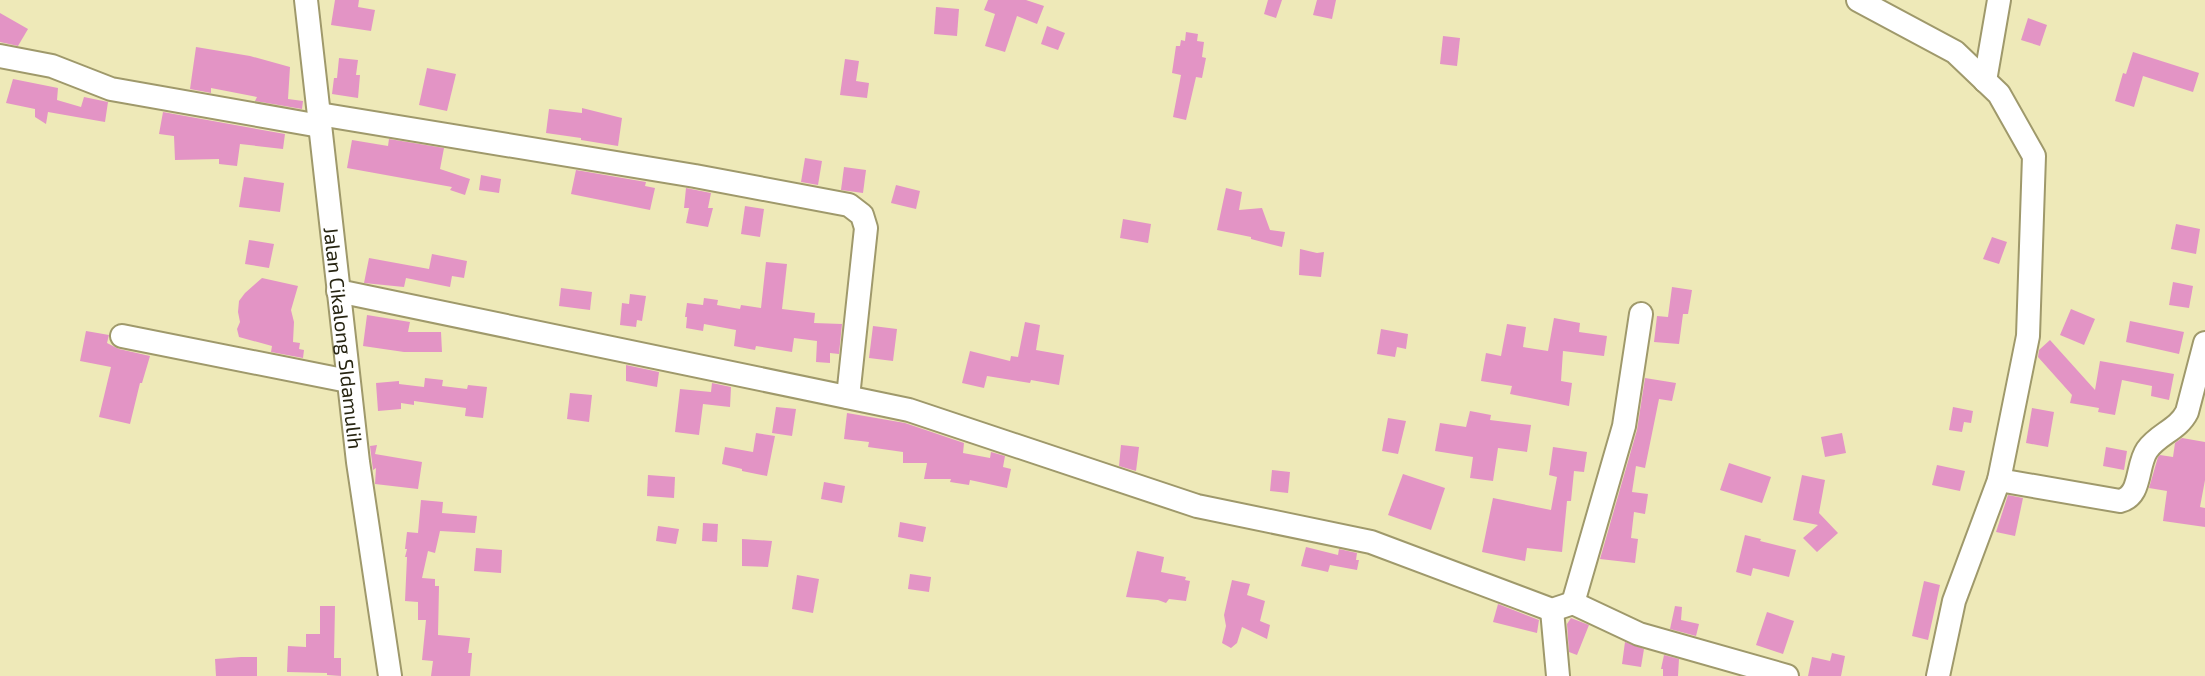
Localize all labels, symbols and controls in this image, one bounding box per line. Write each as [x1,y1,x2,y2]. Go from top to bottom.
street label: Jalan Cikalong SIdamulih [320,226,368,450]

